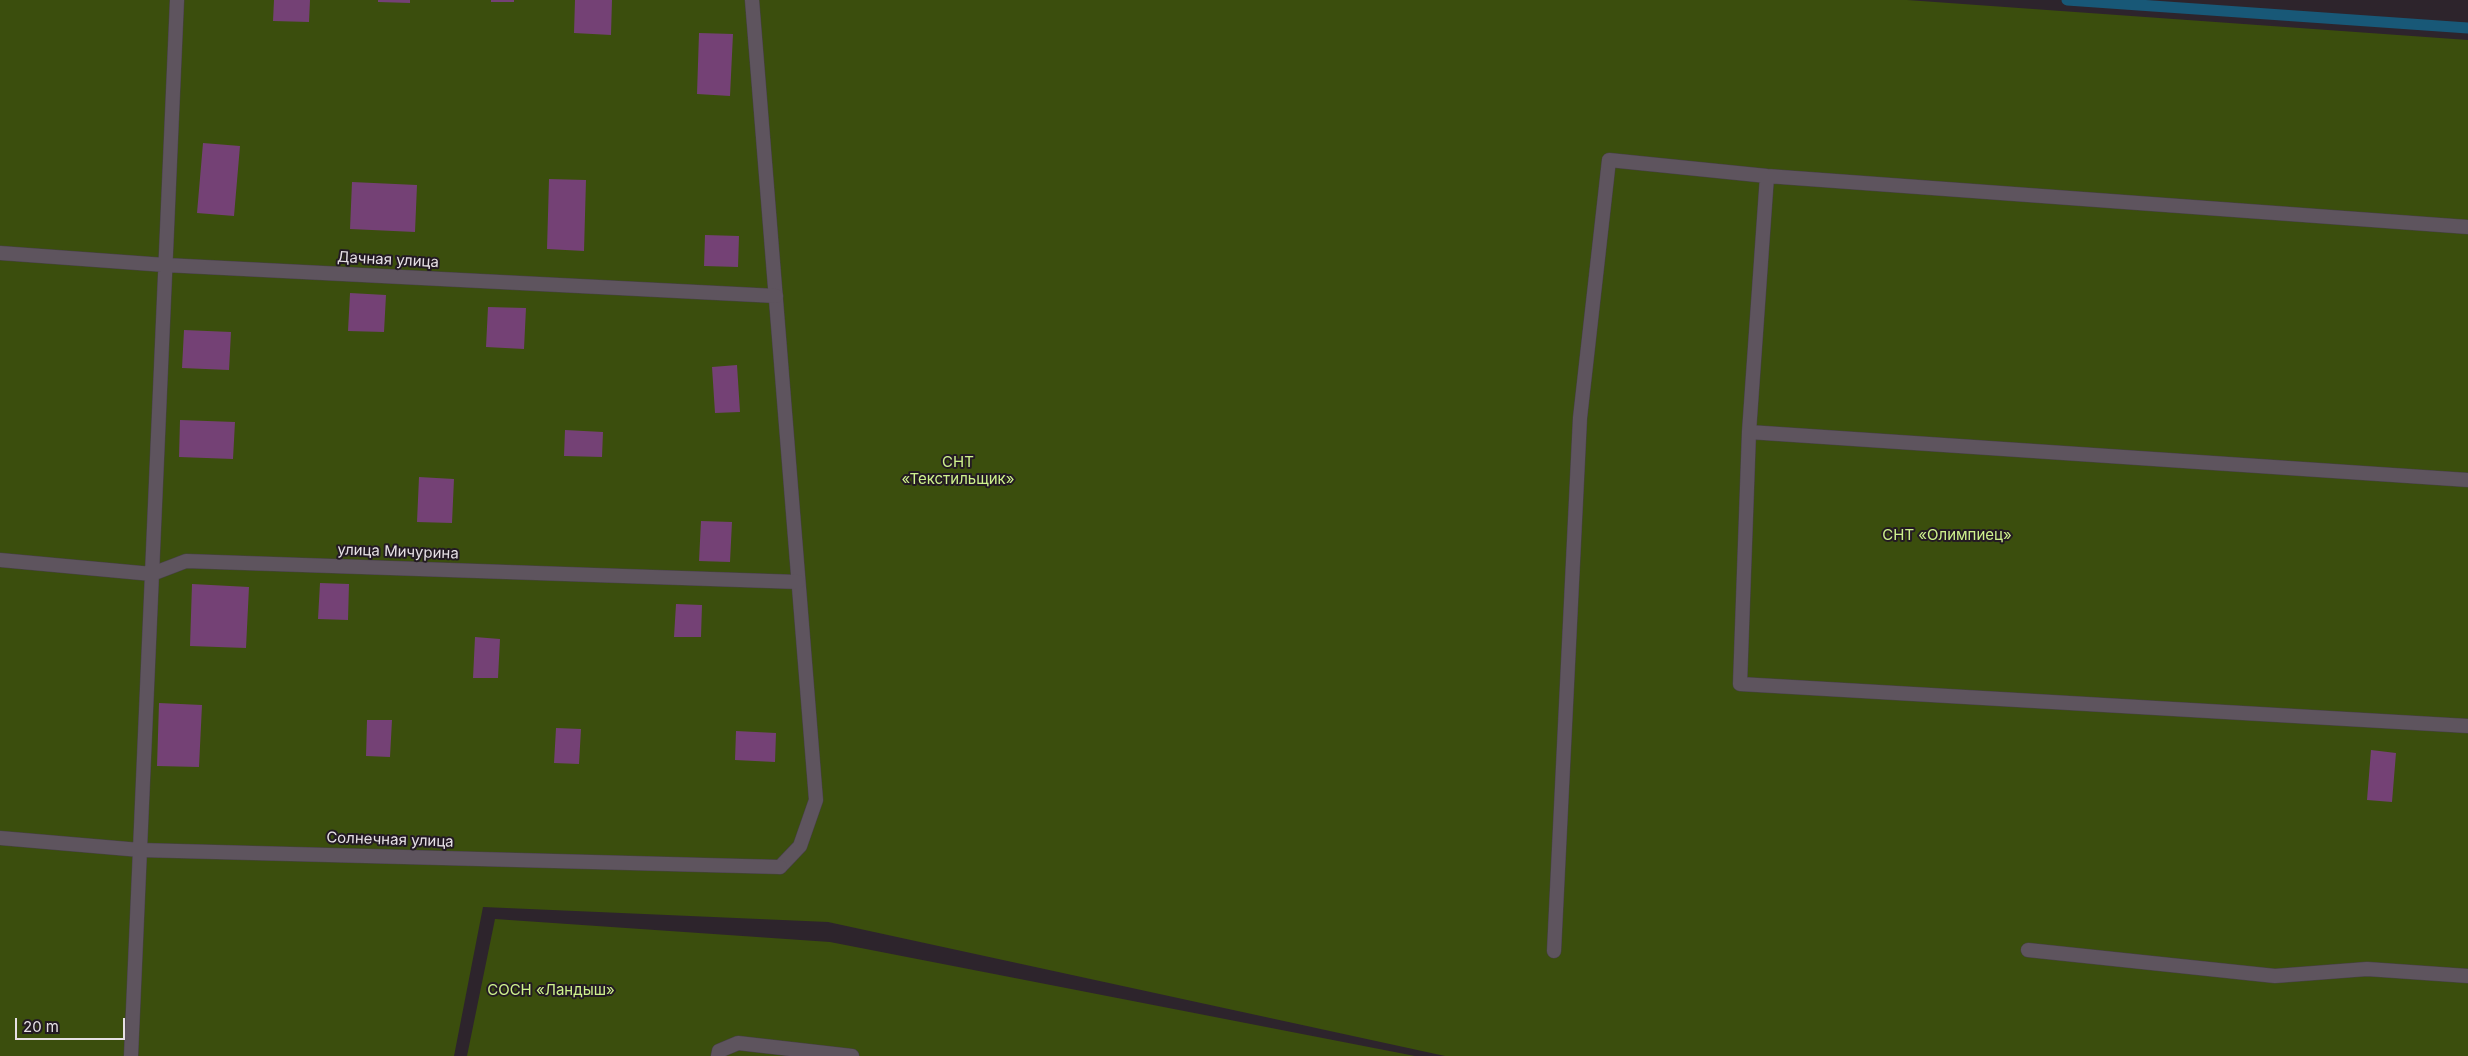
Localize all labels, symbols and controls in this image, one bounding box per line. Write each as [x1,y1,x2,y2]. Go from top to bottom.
street label: Дачная улица [337,248,439,272]
park label: СНТ «Текстильщик» [902,453,1014,488]
park label: СНТ «Олимпиец» [1882,526,2012,544]
street label: улица Мичурина [337,541,459,563]
street label: Солнечная улица [326,829,454,851]
park label: СОСН «Ландыш» [487,981,615,999]
scale bar [18,1008,128,1040]
text: 20 m [23,1017,59,1036]

